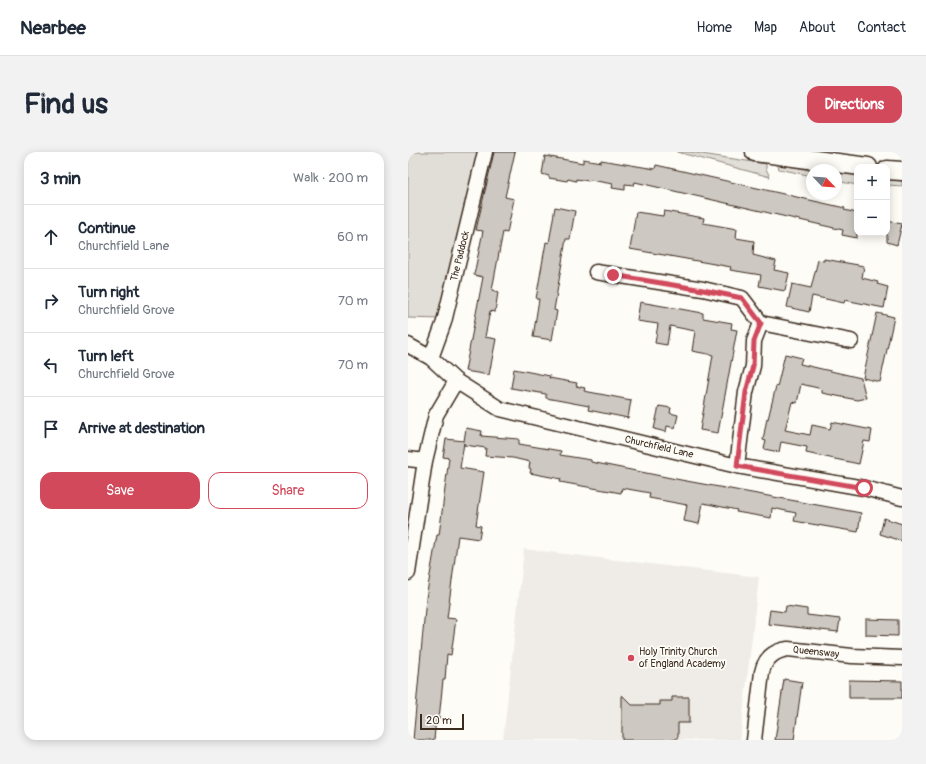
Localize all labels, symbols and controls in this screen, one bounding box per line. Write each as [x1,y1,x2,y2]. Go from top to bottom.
text: Nearbee [20,16,86,40]
text: Home [697,19,732,36]
text: Map [754,19,777,36]
text: About [799,19,835,36]
text: Contact [857,19,906,36]
button: Directions [807,86,902,123]
text: Find us [24,87,108,122]
north arrow [806,164,842,200]
map controls [854,164,890,236]
button: + [854,164,890,200]
text: 3 min [40,168,81,189]
text: Walk · 200 m [293,170,368,186]
button: − [854,200,890,236]
text: Continue [78,219,136,238]
icon: ahead [40,226,62,248]
text: 60 m [337,229,368,245]
street label: The Paddock [448,229,472,282]
text: Churchfield Lane [78,238,169,254]
route end [604,266,622,284]
text: Turn right [78,283,139,302]
icon: right [40,290,62,312]
text: 70 m [338,293,368,309]
text: Churchfield Grove [78,302,175,318]
text: Turn left [78,347,134,366]
icon: left [40,354,62,376]
text: 70 m [338,357,368,373]
text: Churchfield Grove [78,366,175,382]
icon: arrive [40,418,62,440]
text: Arrive at destination [78,419,205,438]
street label: Churchfield Lane [624,433,695,461]
button: Save [40,472,200,509]
button: Share [208,472,368,509]
route start [855,479,873,497]
street label: Queensway [792,644,840,660]
place label: Holy Trinity Church of England Academy [639,646,726,670]
marker: Holy Trinity Church of England Academy [626,653,636,663]
scale bar [420,712,464,731]
text: 20 m [426,714,452,727]

